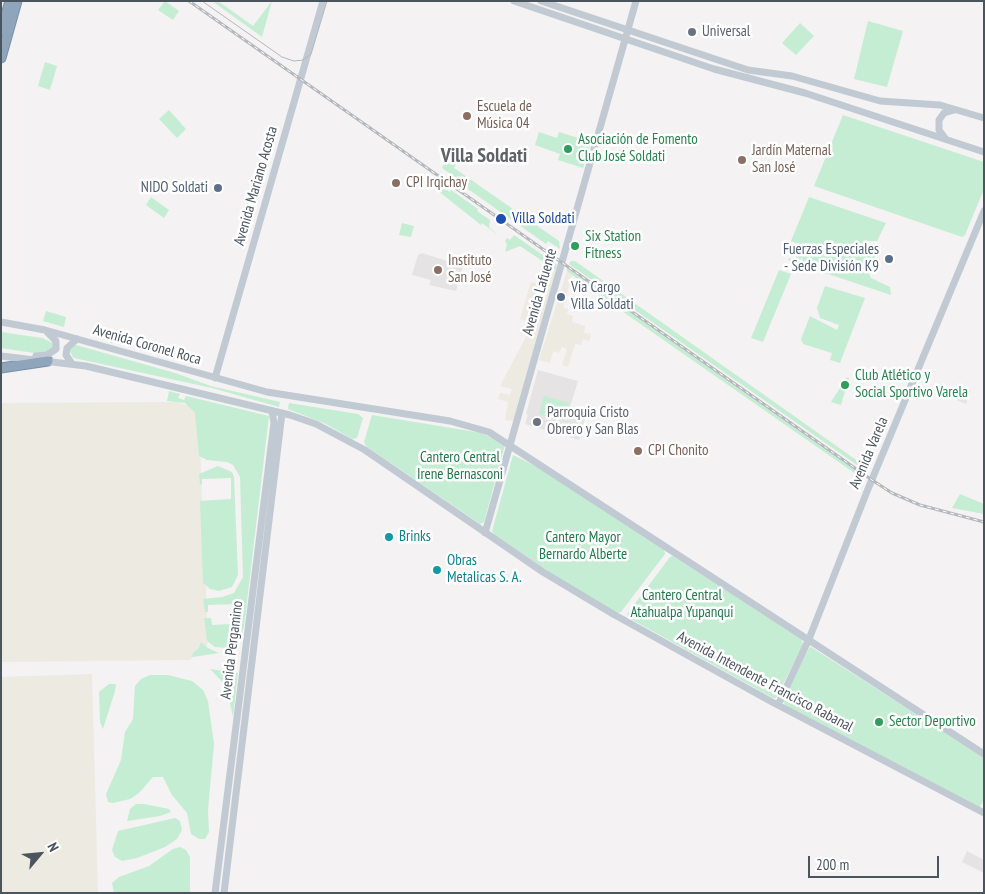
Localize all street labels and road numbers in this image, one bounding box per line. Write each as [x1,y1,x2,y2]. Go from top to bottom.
street label: Avenida Mariano Acosta [230,124,282,248]
street label: Avenida Lafuente [519,246,561,338]
street label: Avenida Coronel Roca [91,321,203,369]
street label: Avenida Varela [846,414,892,492]
street label: Avenida Pergamino [217,600,247,700]
street label: Avenida Intendente Francisco Rabanal [674,628,856,736]

